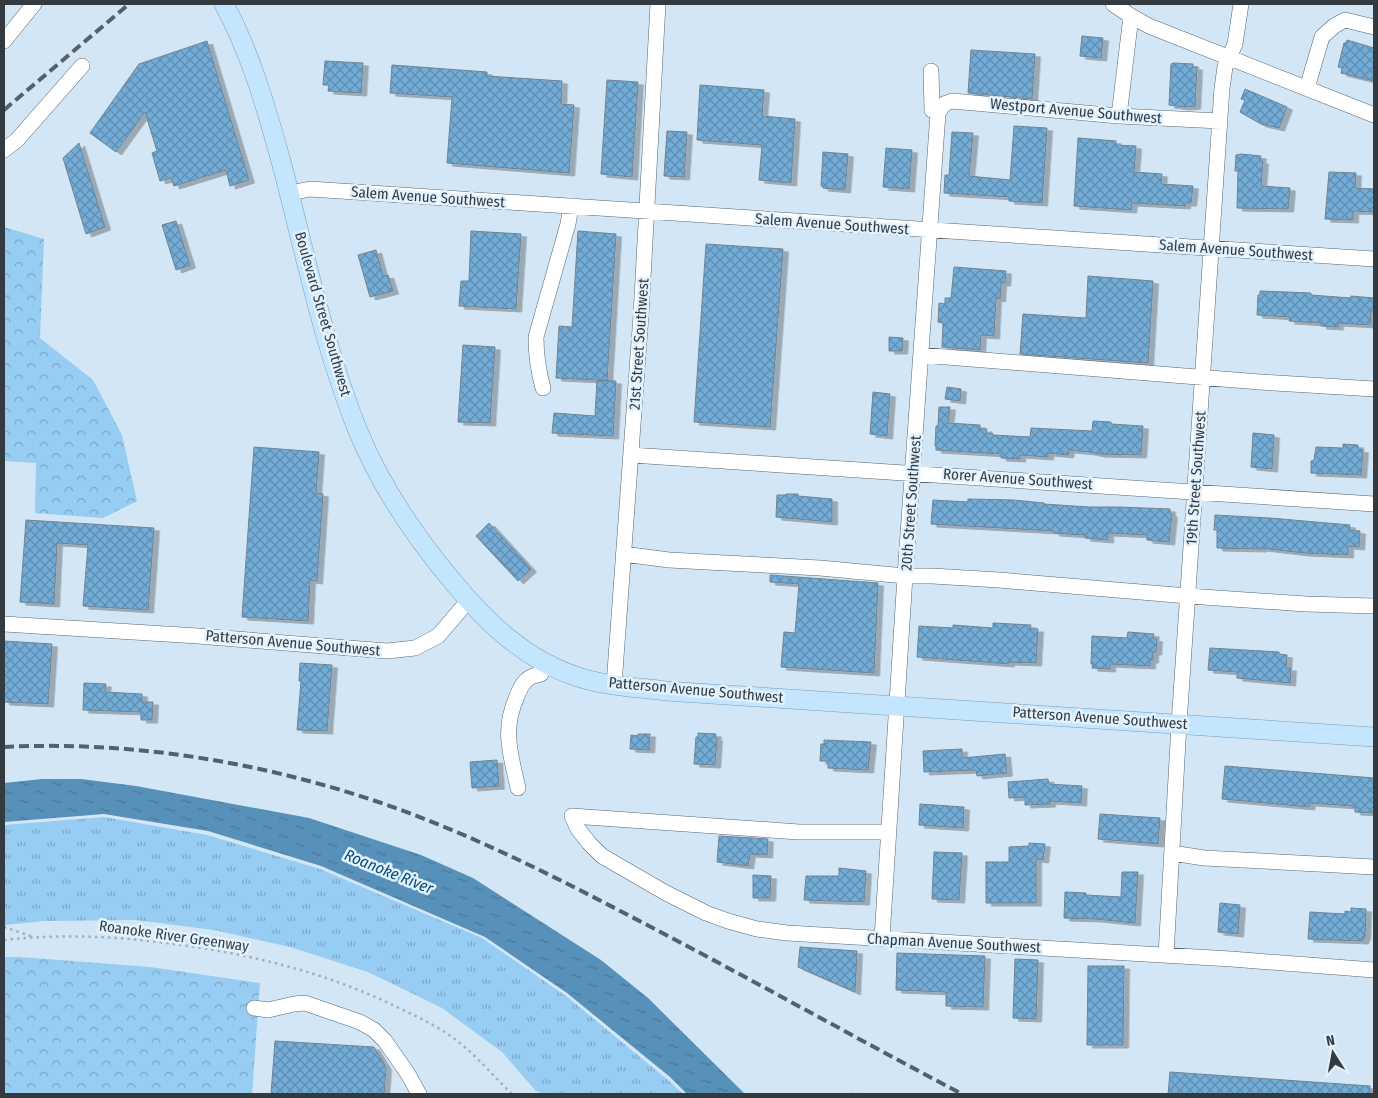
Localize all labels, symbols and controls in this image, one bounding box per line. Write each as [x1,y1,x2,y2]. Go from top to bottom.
street label: Westport Avenue Southwest [989,95,1163,127]
street label: Salem Avenue Southwest [350,183,506,211]
street label: Salem Avenue Southwest [754,210,910,238]
street label: Boulevard Street Southwest [291,230,355,398]
street label: Salem Avenue Southwest [1158,236,1314,264]
street label: 21st Street Southwest [625,277,653,410]
street label: 19th Street Southwest [1182,410,1210,546]
street label: 20th Street Southwest [897,435,925,571]
street label: Rorer Avenue Southwest [943,465,1094,493]
street label: Patterson Avenue Southwest [205,626,381,660]
street label: Patterson Avenue Southwest [608,673,784,707]
street label: Patterson Avenue Southwest [1012,703,1188,733]
water label: Roanoke River [342,845,436,898]
street label: Roanoke River Greenway [98,917,250,955]
street label: Chapman Avenue Southwest [867,929,1042,957]
north arrow [1308,1028,1358,1078]
text: N [1325,1032,1336,1050]

